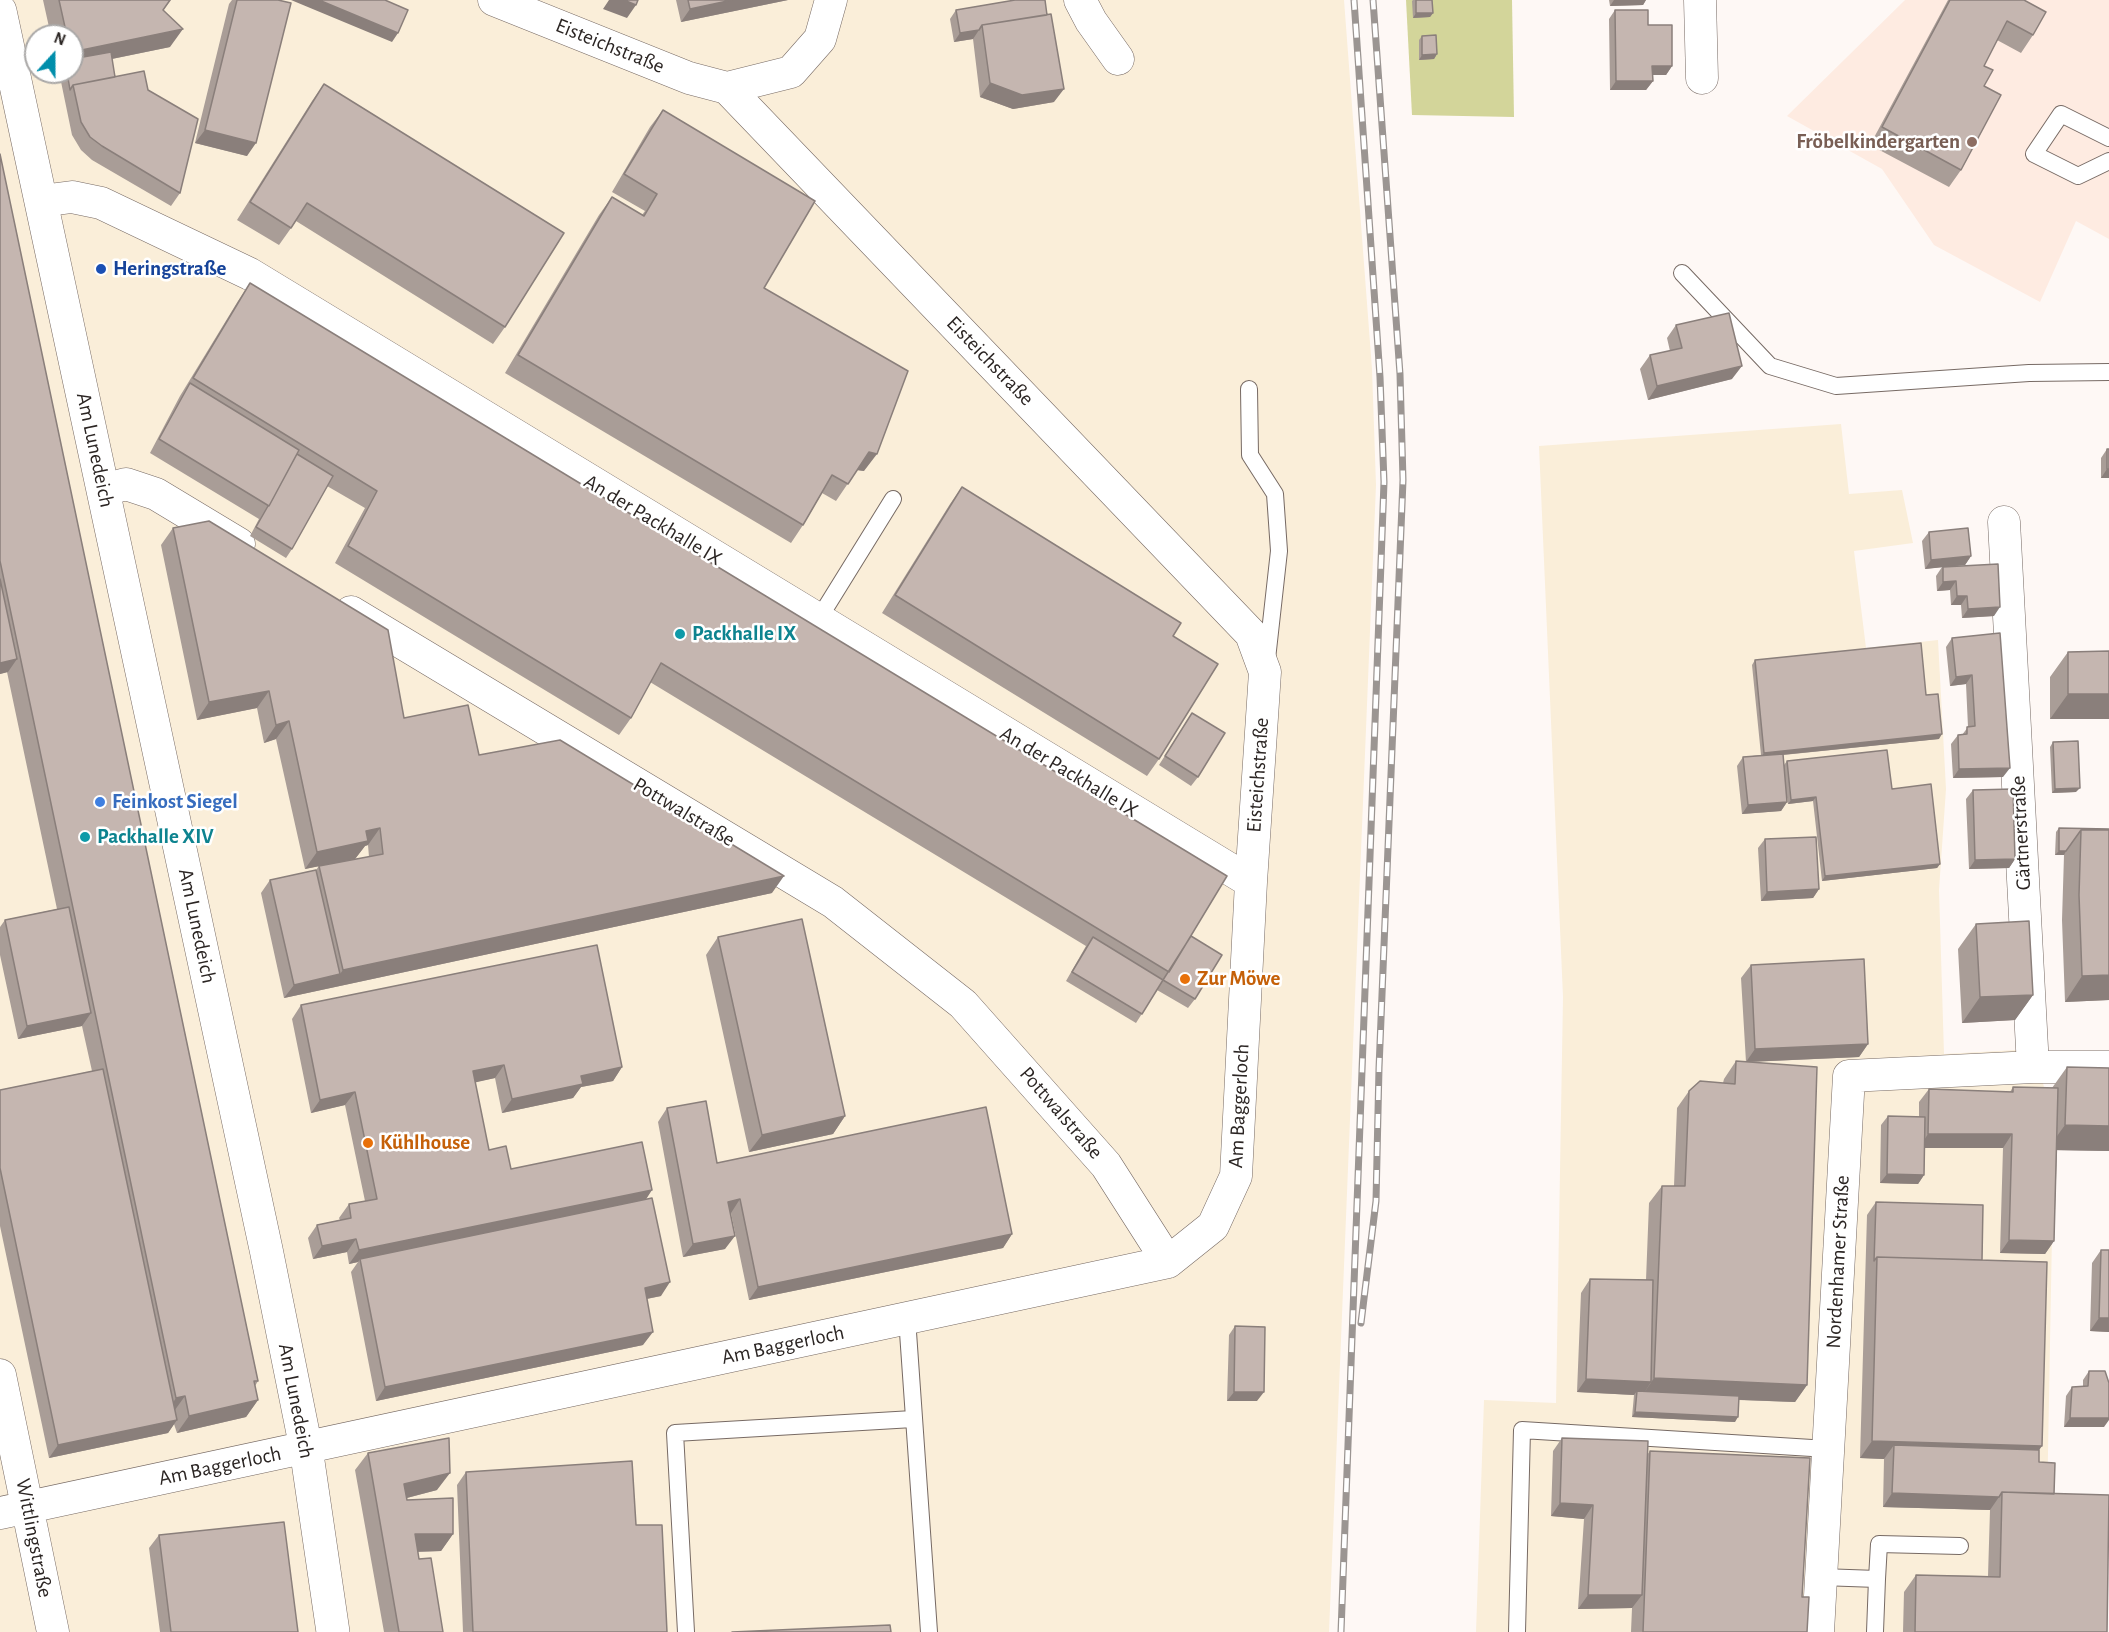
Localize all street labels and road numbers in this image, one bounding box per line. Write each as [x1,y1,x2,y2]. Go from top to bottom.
street label: Eisteichstraße [552,13,668,79]
street label: Eisteichstraße [941,311,1039,411]
street label: Am Lunedeich [71,390,119,510]
street label: An der Packhalle IX [579,469,727,571]
street label: Eisteichstraße [1241,717,1275,833]
street label: An der Packhalle IX [995,721,1143,823]
street label: Pottwalstraße [628,772,740,852]
street label: Gärtnerstraße [2005,775,2037,891]
street label: Am Lunedeich [173,866,221,986]
street label: Am Baggerloch [1223,1043,1255,1169]
street label: Pottwalstraße [1014,1062,1108,1164]
street label: Nordenhamer Straße [1821,1175,1855,1349]
street label: Am Baggerloch [719,1320,847,1370]
street label: Am Lunedeich [273,1341,319,1461]
street label: Am Baggerloch [156,1441,284,1491]
street label: Wittlingstraße [10,1476,58,1600]

